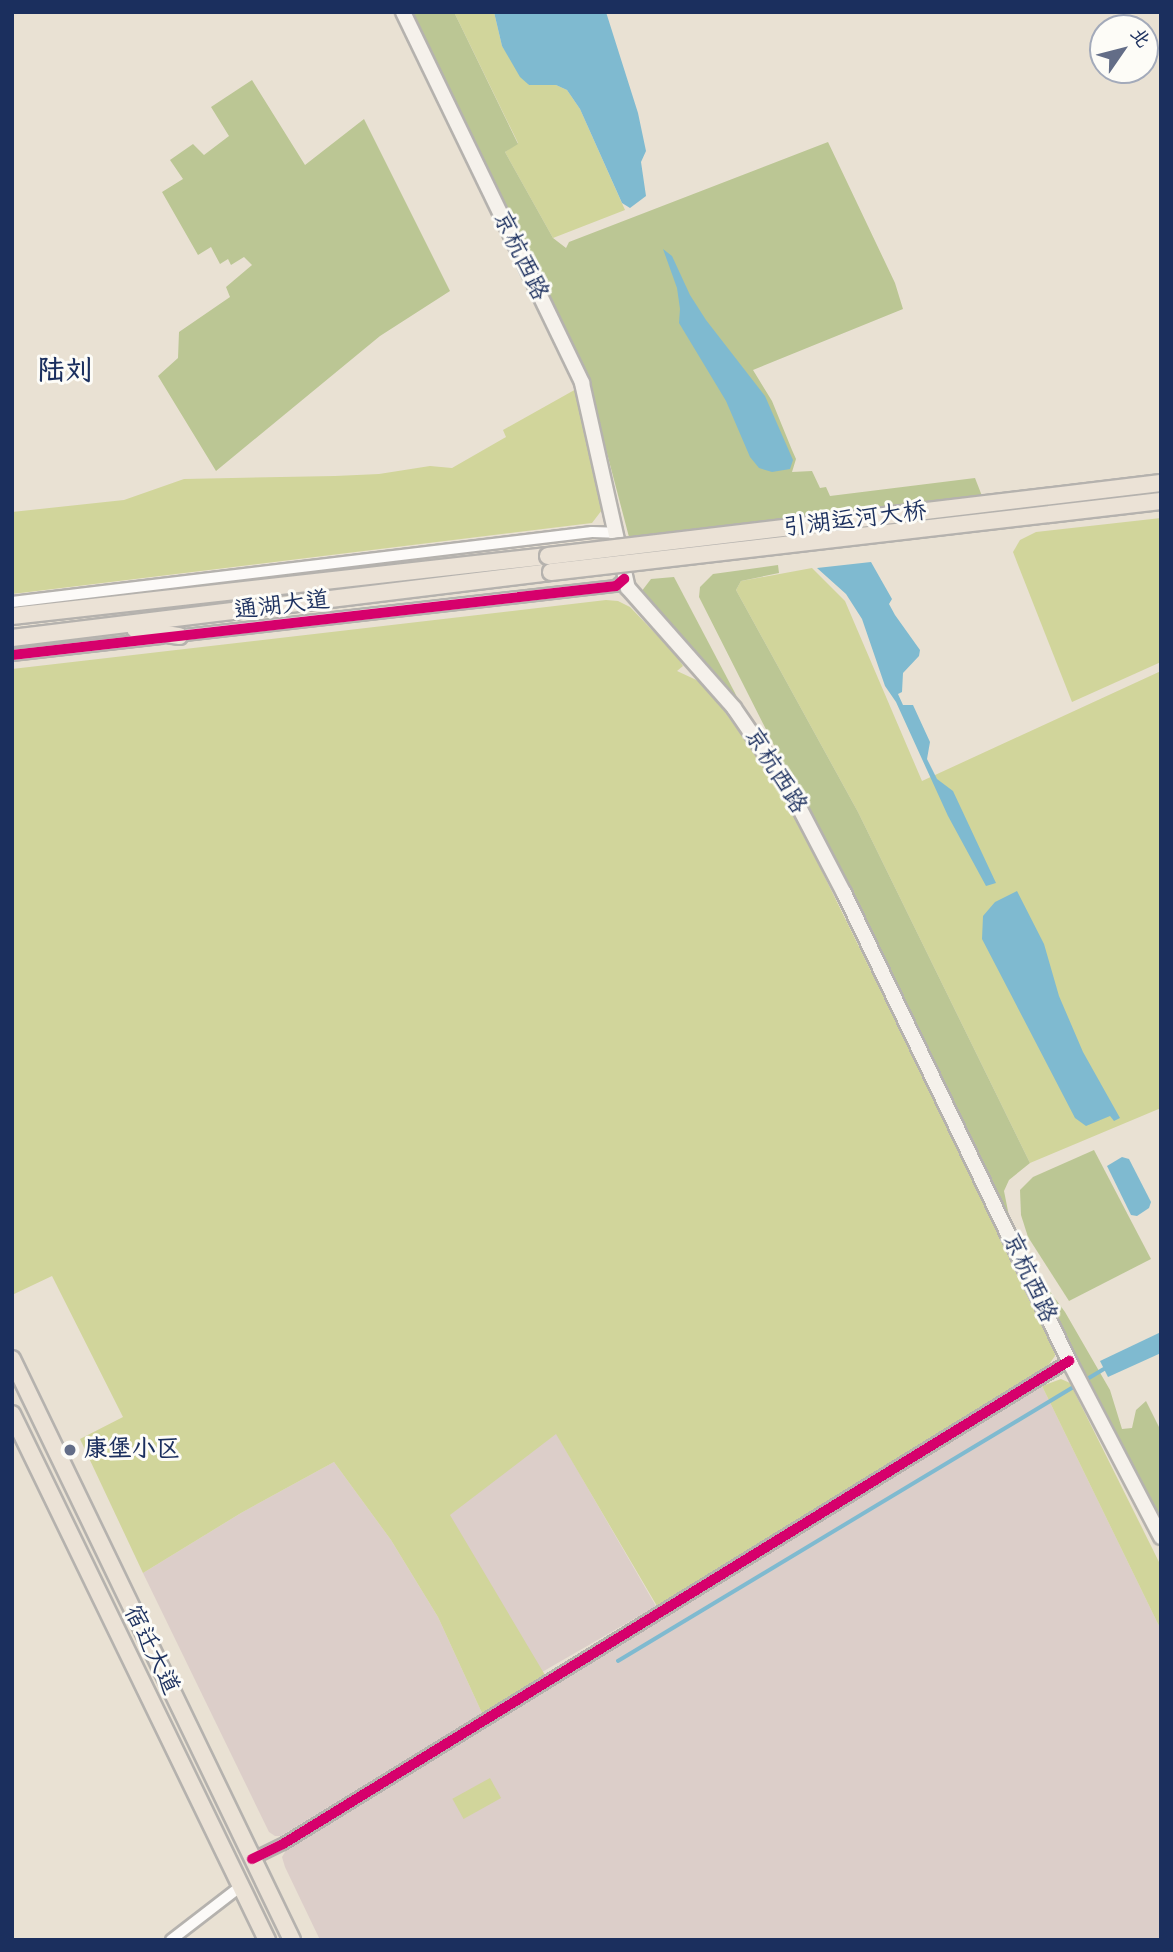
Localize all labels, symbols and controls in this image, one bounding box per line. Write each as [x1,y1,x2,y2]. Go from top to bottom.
north arrow [1089,14,1159,84]
text: 北 [1124,23,1156,53]
street label: 京杭西路 [486,207,554,305]
district label: 陆刘 [37,355,93,389]
street label: 引湖运河大桥 [782,497,928,543]
street label: 通湖大道 [233,586,331,626]
street label: 京杭西路 [737,723,813,819]
street label: 京杭西路 [996,1228,1062,1328]
place label: 康堡小区 [84,1436,180,1464]
marker: 康堡小区 [62,1442,78,1458]
street label: 宿迁大道 [117,1601,185,1699]

